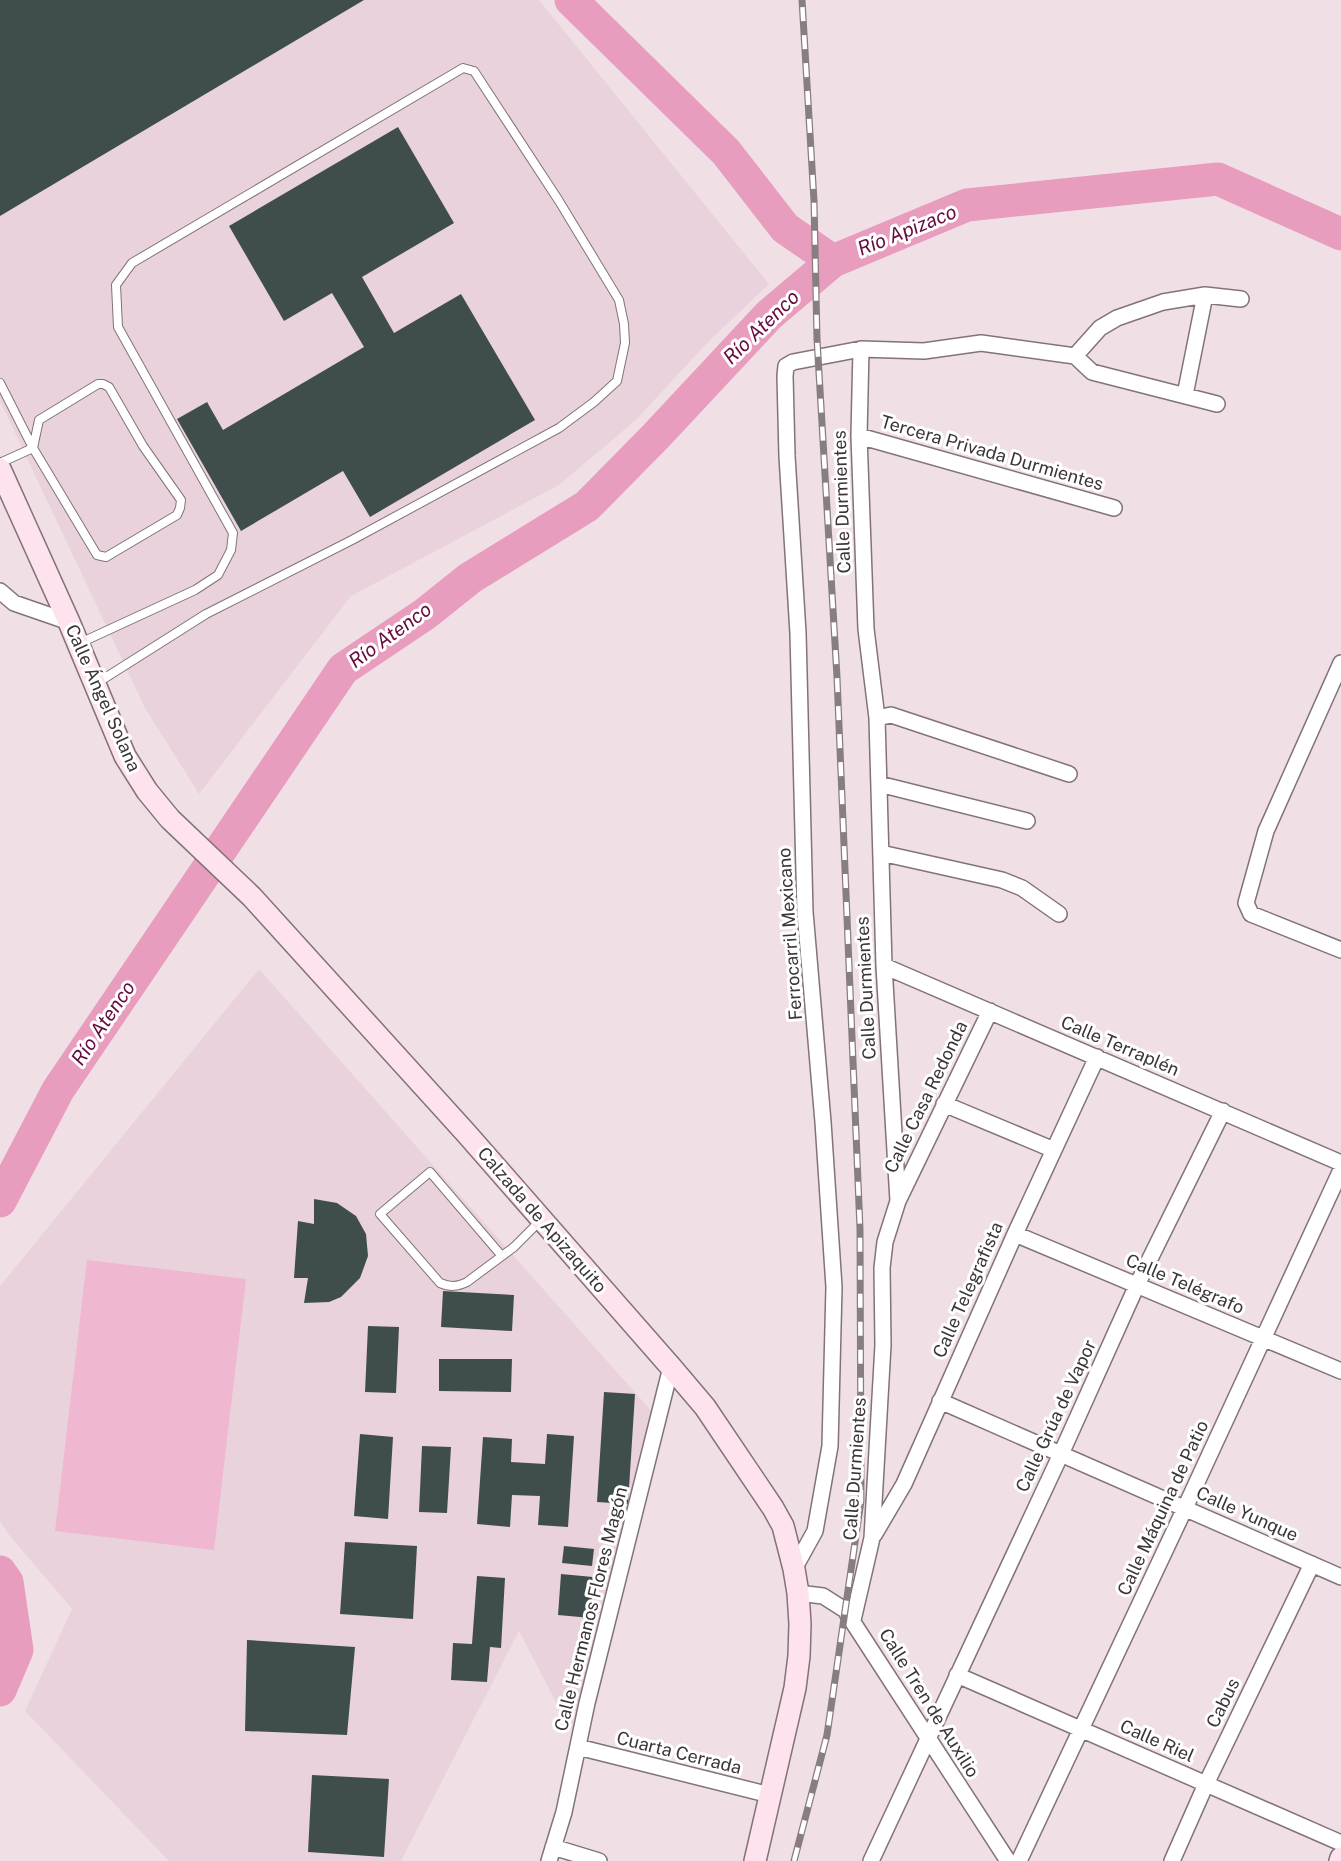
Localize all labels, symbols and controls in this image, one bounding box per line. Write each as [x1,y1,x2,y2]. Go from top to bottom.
water label: Río Apizaco [854,199,960,261]
water label: Río Atenco [718,285,804,369]
street label: Tercera Privada Durmientes [878,411,1106,494]
street label: Calle Durmientes [829,430,854,574]
water label: Río Atenco [344,597,436,673]
street label: Calle Ángel Solana [62,621,146,775]
street label: Ferrocarril Mexicano [773,847,806,1021]
street label: Calle Durmientes [851,916,880,1060]
water label: Río Atenco [66,976,140,1070]
street label: Calle Terraplén [1058,1011,1183,1080]
street label: Calle Casa Redonda [880,1017,971,1176]
street label: Calzada de Apizaquito [473,1143,611,1297]
street label: Calle Telegrafista [928,1219,1007,1361]
street label: Calle Telégrafo [1123,1249,1247,1318]
street label: Calle Grúa de Vapor [1011,1336,1100,1495]
street label: Calle Durmientes [839,1397,870,1541]
street label: Calle Máquina de Patio [1113,1417,1212,1599]
street label: Calle Yunque [1193,1482,1301,1545]
street label: Calle Hermanos Flores Magón [550,1485,631,1733]
street label: Calle Tren de Auxilio [875,1624,984,1781]
street label: Cabus [1202,1675,1243,1731]
street label: Calle Riel [1117,1715,1198,1766]
street label: Cuarta Cerrada [615,1727,744,1778]

